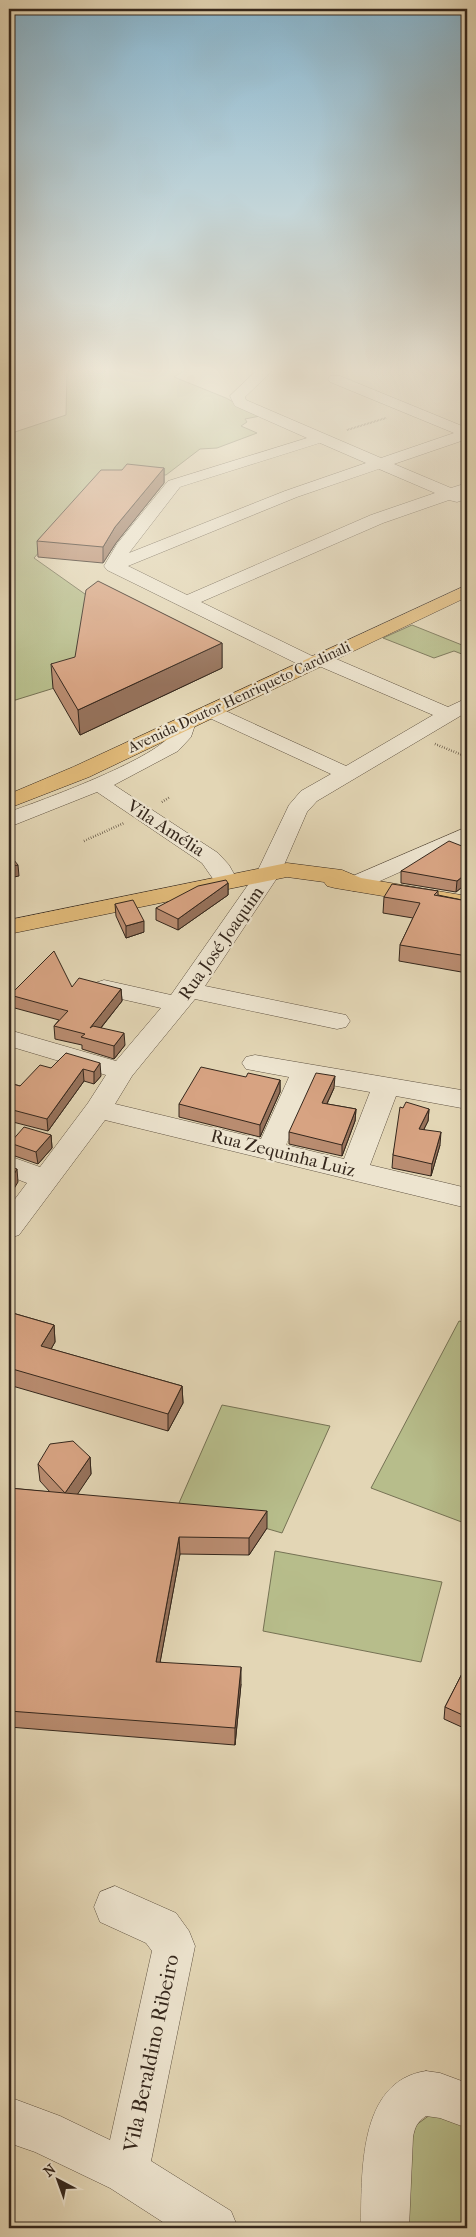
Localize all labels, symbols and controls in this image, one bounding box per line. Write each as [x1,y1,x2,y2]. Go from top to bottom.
street label: Avenida Doutor Henriqueto Cardinali [124,637,354,757]
street label: Vila Amélia [122,795,209,862]
street label: Rua José Joaquim [174,882,268,1004]
street label: Rua Zequinha Luiz [208,1125,357,1182]
street label: Vila Beraldino Ribeiro [118,1952,184,2155]
north arrow [32,2154,82,2204]
text: N [40,2160,60,2180]

